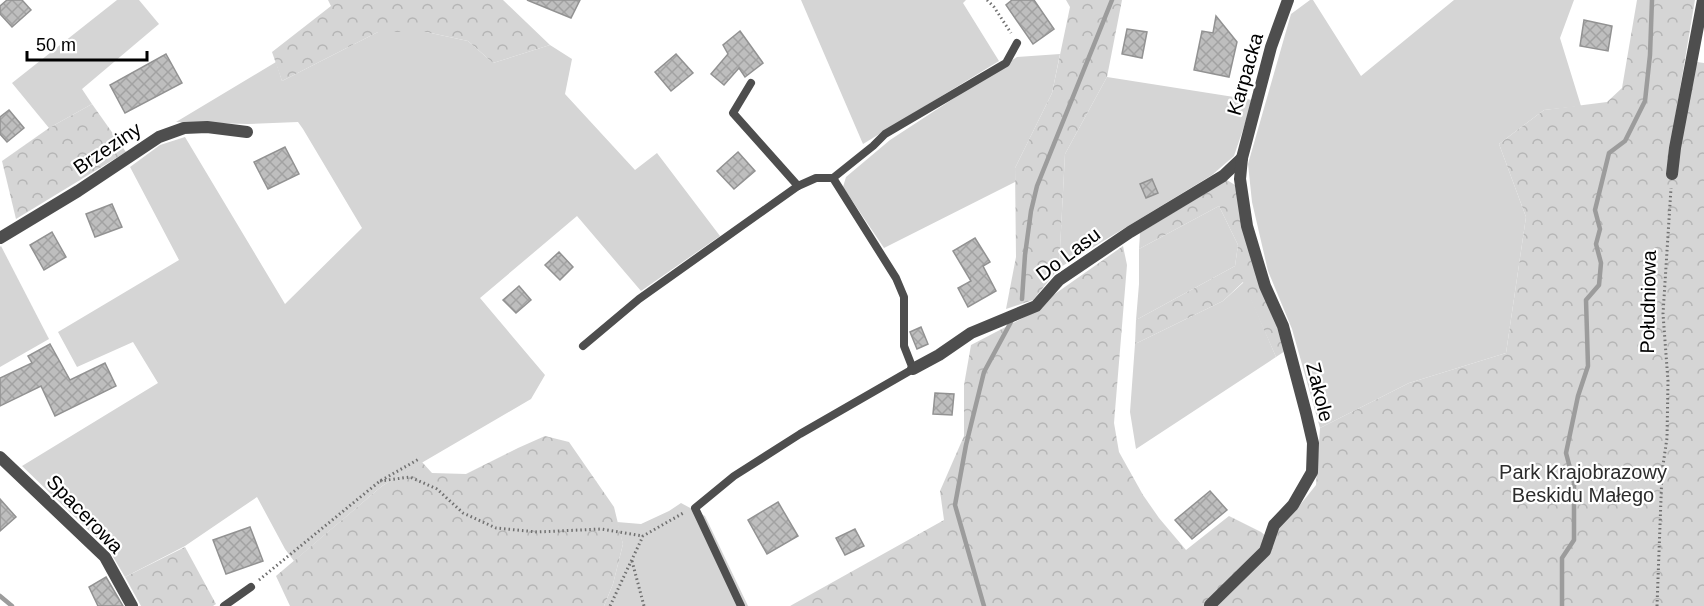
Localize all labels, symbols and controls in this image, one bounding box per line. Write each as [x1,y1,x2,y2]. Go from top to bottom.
scale bar [27,24,147,62]
street label: Karpacka [1223,30,1267,118]
text: 50 m [36,35,76,55]
street label: Brzeziny [69,117,145,179]
street label: Do Lasu [1032,223,1104,285]
street label: Południowa [1636,249,1660,354]
street label: Zakole [1302,360,1338,424]
park label: Park Krajobrazowy Beskidu Małego [1499,461,1667,506]
street label: Spacerowa [42,470,128,558]

